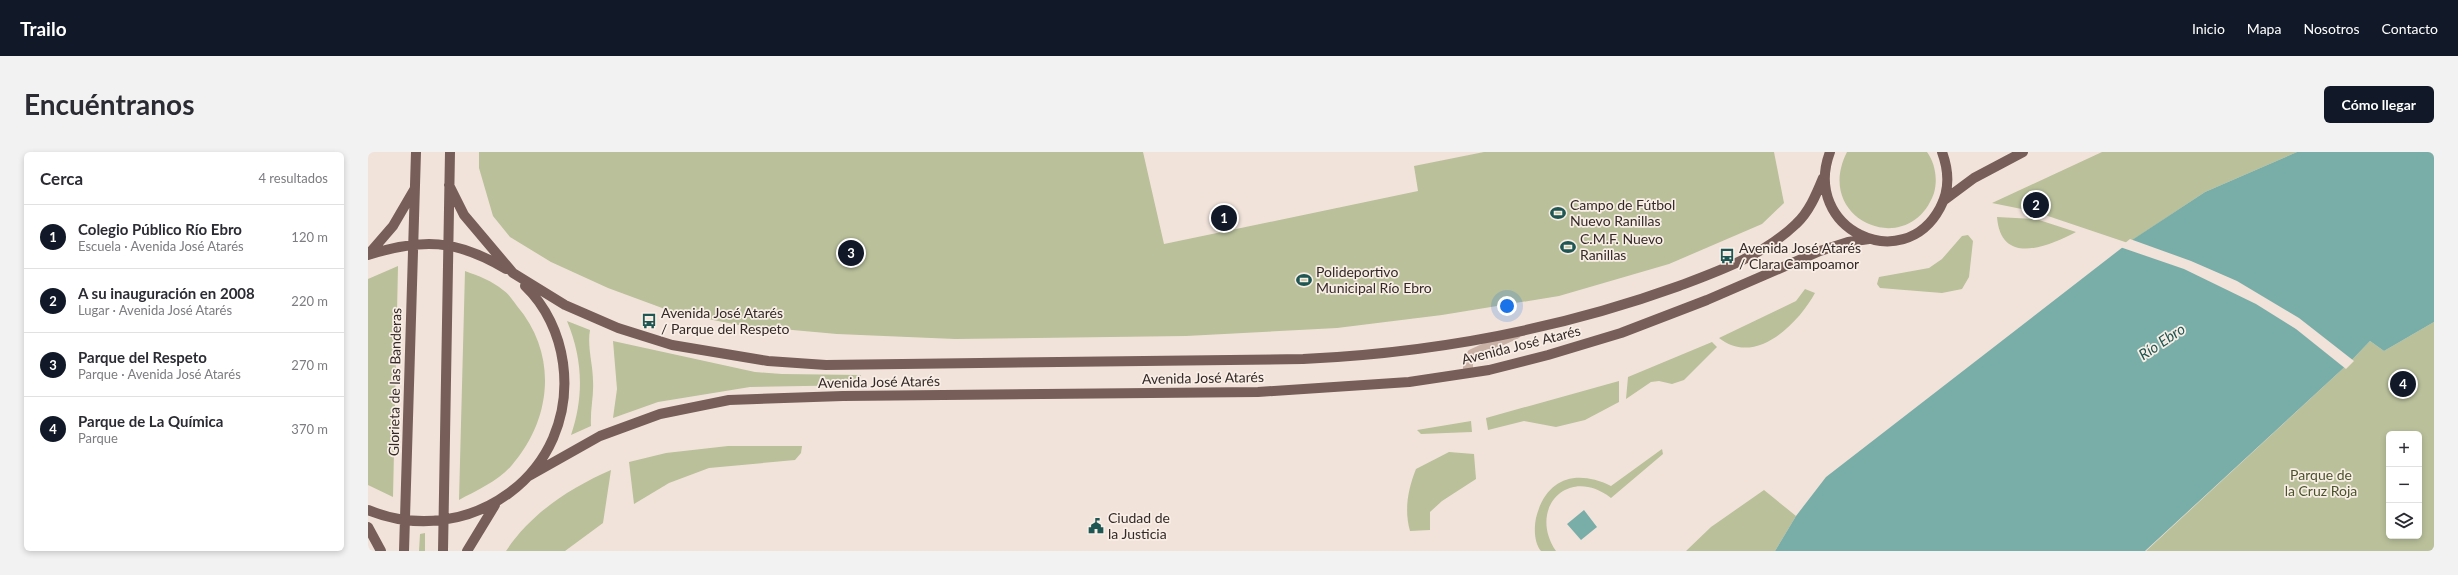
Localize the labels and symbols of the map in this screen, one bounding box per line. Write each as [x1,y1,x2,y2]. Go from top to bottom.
pin: 2 [2023,190,2049,220]
place label: Campo de Fútbol Nuevo Ranillas [1570,196,1675,229]
pin: 1 [1211,203,1237,233]
sports icon: Campo de Fútbol Nuevo Ranillas [1549,204,1567,222]
place label: C.M.F. Nuevo Ranillas [1580,230,1663,263]
pin: 3 [838,238,864,268]
sports icon: C.M.F. Nuevo Ranillas [1559,238,1577,256]
place label: Avenida José Atarés / Clara Campoamor [1739,239,1861,272]
bus stop icon: Avenida José Atarés / Clara Campoamor [1718,247,1736,265]
place label: Polideportivo Municipal Río Ebro [1316,263,1432,296]
sports icon: Polideportivo Municipal Río Ebro [1295,271,1313,289]
your location [1497,296,1517,316]
place label: Avenida José Atarés / Parque del Respeto [661,304,790,337]
street label: Glorieta de las Banderas [385,308,404,456]
bus stop icon: Avenida José Atarés / Parque del Respeto [640,312,658,330]
water label: Río Ebro [2135,319,2188,363]
street label: Avenida José Atarés [1460,322,1582,368]
street label: Avenida José Atarés [1142,368,1264,387]
pin: 4 [2390,369,2416,399]
street label: Avenida José Atarés [818,372,940,391]
park label: Parque de la Cruz Roja [2285,466,2357,499]
place label: Ciudad de la Justicia [1108,509,1170,542]
public building icon: Ciudad de la Justicia [1087,517,1105,535]

